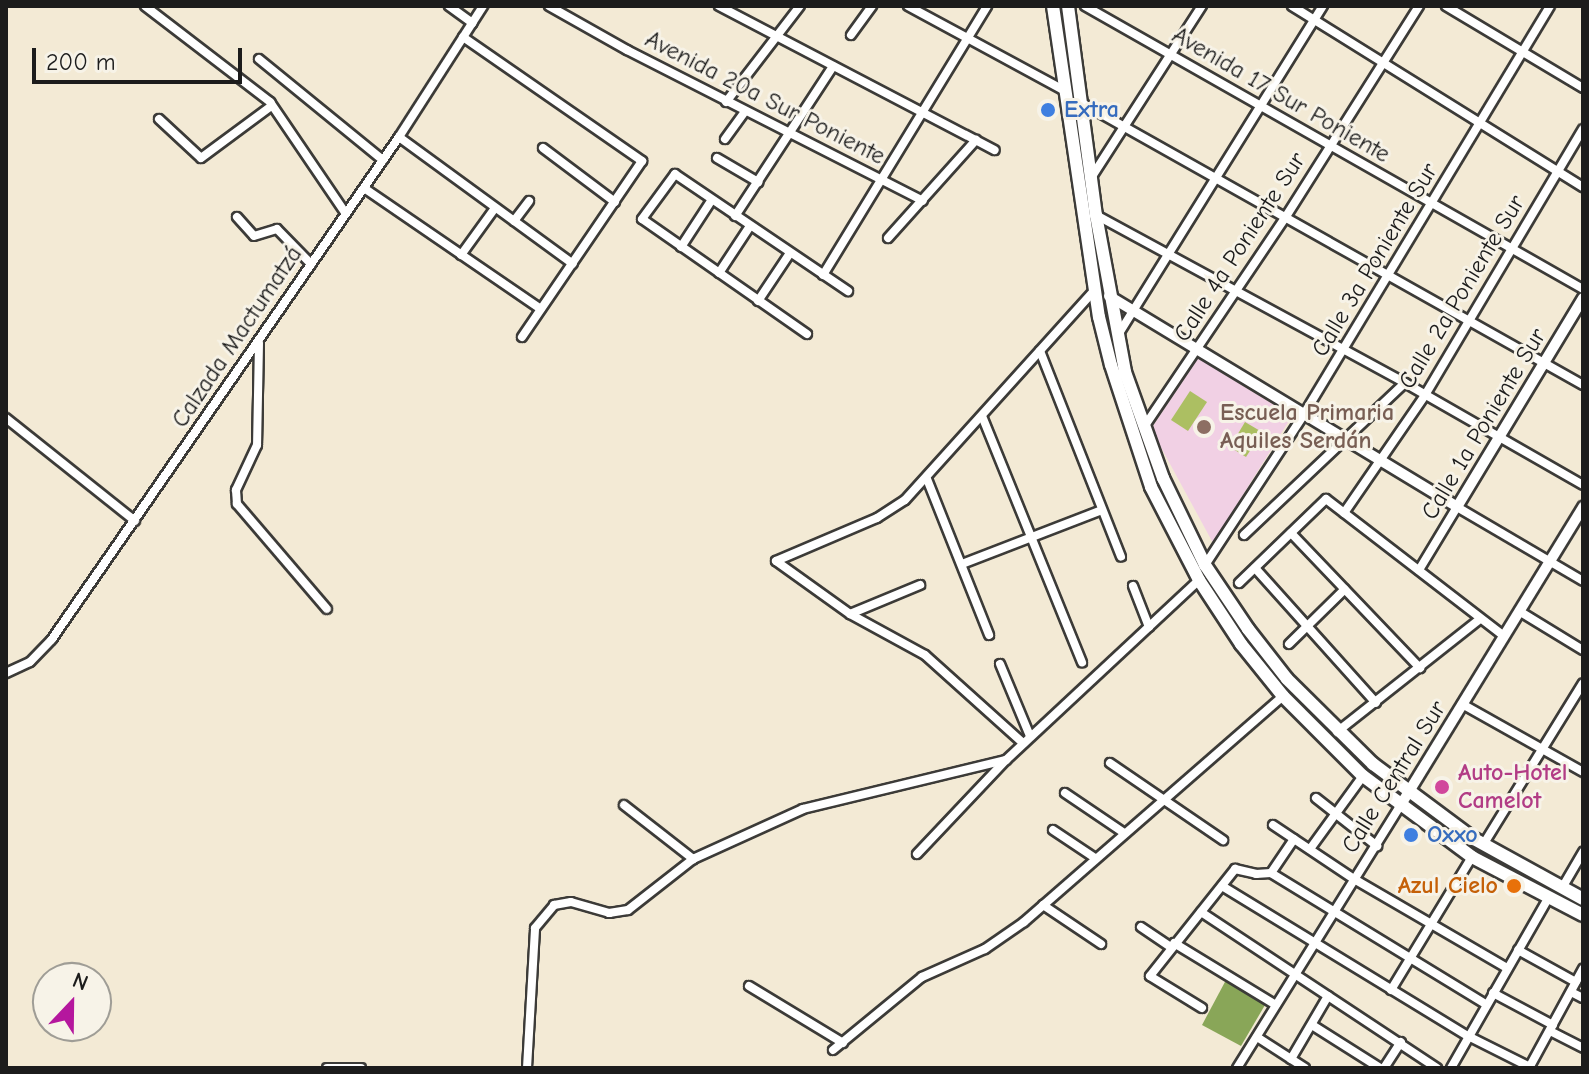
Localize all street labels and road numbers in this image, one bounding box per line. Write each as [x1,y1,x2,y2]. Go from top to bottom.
street label: Avenida 17 Sur Poniente [1167,21,1395,169]
street label: Avenida 20a Sur Poniente [640,25,890,171]
street label: Calle 4a Poniente Sur [1168,147,1312,347]
street label: Calle 3a Poniente Sur [1306,158,1444,362]
street label: Calle 2a Poniente Sur [1393,190,1531,394]
street label: Calzada Mactumatzá [166,241,308,433]
street label: Calle 1a Poniente Sur [1416,323,1552,525]
street label: Calle Central Sur [1336,695,1452,859]

